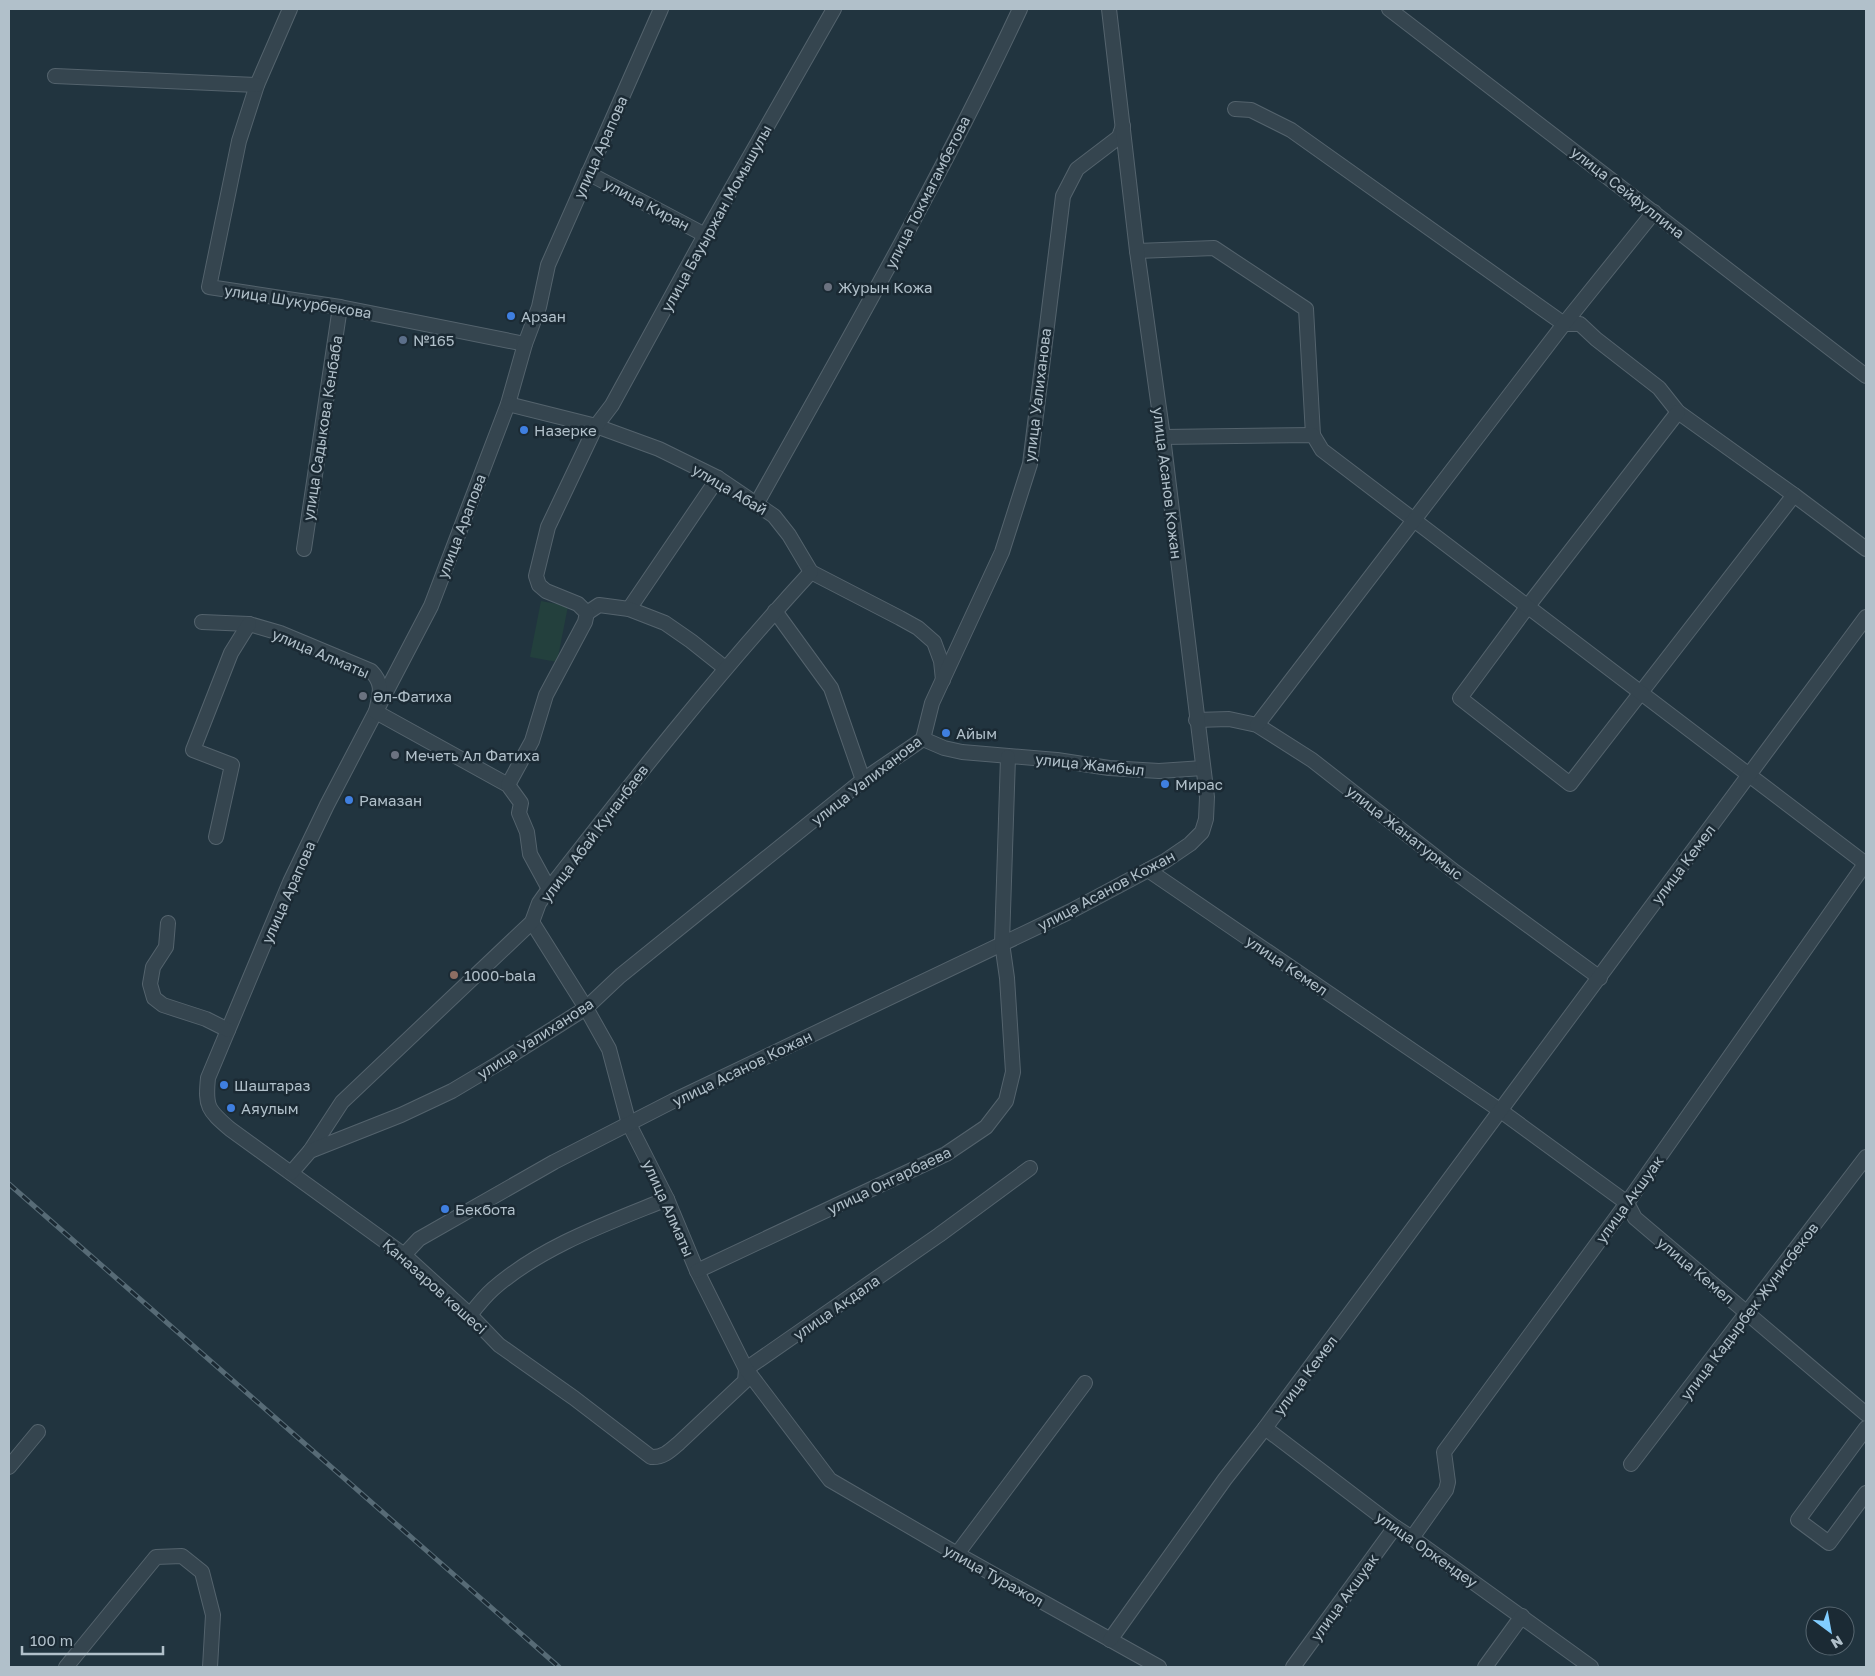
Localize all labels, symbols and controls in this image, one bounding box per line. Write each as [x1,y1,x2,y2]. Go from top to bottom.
street label: улица Арапова [569,93,631,201]
street label: улица Токмагамбетова [881,113,973,271]
street label: улица Бауыржан Момышулы [657,121,775,315]
street label: улица Сейфуллина [1568,142,1688,242]
street label: улица Киран [601,174,693,234]
place label: Журын Кожа [838,278,933,296]
street label: улица Шукурбекова [223,280,373,322]
marker: Журын Кожа [822,281,834,293]
place label: Арзан [521,307,566,325]
marker: Арзан [505,310,517,322]
street label: улица Уалиханова [1020,327,1054,463]
place label: №165 [413,331,454,349]
street label: улица Садыкова Кенбаба [298,334,346,522]
marker: №165 [397,334,409,346]
street label: улица Асанов Кожан [1150,406,1186,560]
place label: Назерке [534,421,597,439]
marker: Назерке [518,424,530,436]
street label: улица Абай [689,460,771,518]
street label: улица Арапова [433,471,489,581]
street label: улица Алматы [269,624,373,682]
place label: Әл-Фатиха [373,687,452,705]
marker: Әл-Фатиха [357,690,369,702]
place label: Айым [956,724,997,742]
marker: Айым [940,727,952,739]
street label: улица Уалиханова [807,731,925,829]
place label: Мечеть Ал Фатиха [405,746,540,764]
marker: Мечеть Ал Фатиха [389,749,401,761]
street label: улица Жамбыл [1034,749,1146,779]
street label: улица Абай Кунанбаев [536,761,652,905]
place label: Мирас [1175,775,1223,793]
marker: Мирас [1159,778,1171,790]
street label: улица Жанатурмыс [1343,781,1467,883]
place label: Рамазан [359,791,422,809]
marker: Рамазан [343,794,355,806]
street label: улица Кемел [1647,821,1719,907]
street label: улица Арапова [257,838,319,946]
street label: улица Асанов Кожан [1034,846,1178,934]
street label: улица Кемел [1243,931,1331,999]
place label: 1000-bala [464,966,536,984]
marker: 1000-bala [448,969,460,981]
street label: улица Уалиханова [474,994,596,1082]
street label: улица Асанов Кожан [669,1026,815,1110]
place label: Шаштараз [234,1076,310,1094]
marker: Шаштараз [218,1079,230,1091]
place label: Аяулым [241,1099,299,1117]
marker: Аяулым [225,1102,237,1114]
street label: улица Онгарбаева [824,1142,954,1218]
street label: улица Акшуак [1591,1152,1667,1246]
street label: улица Алматы [640,1157,698,1259]
place label: Бекбота [455,1200,515,1218]
marker: Бекбота [439,1203,451,1215]
street label: улица Кадырбек Жунисбеков [1676,1219,1822,1403]
street label: улица Кемел [1654,1233,1738,1307]
street label: Қаназаров көшесі [379,1235,491,1337]
street label: улица Акдала [789,1271,883,1343]
street label: улица Кемел [1269,1332,1341,1418]
street label: улица Оркендеу [1373,1507,1482,1591]
street label: улица Туражол [941,1540,1047,1610]
street label: улица Акшуак [1306,1550,1382,1644]
north arrow [1805,1606,1855,1656]
scale bar [22,1624,164,1656]
text: 100 m [30,1631,73,1649]
text: N [1828,1632,1846,1652]

